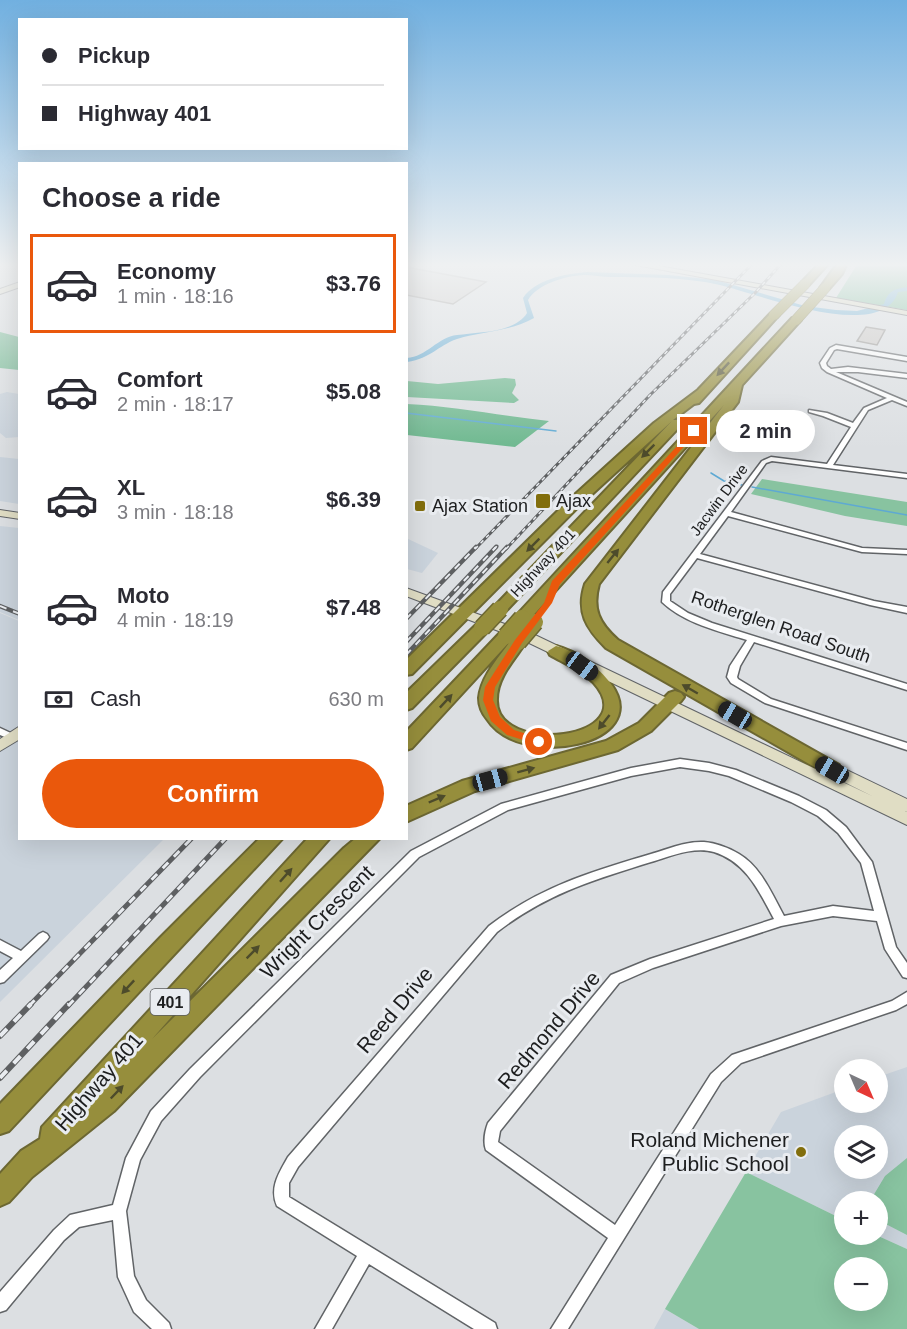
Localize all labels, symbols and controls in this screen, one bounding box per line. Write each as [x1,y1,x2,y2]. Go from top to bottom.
text: Pickup [78,43,150,68]
text: Highway 401 [78,101,211,126]
text: Choose a ride [42,183,221,213]
icon: car [45,257,99,311]
text: Economy [117,259,216,284]
text: $3.76 [326,271,381,296]
text: 1 min · 18:16 [117,285,234,307]
one-way arrow [717,362,731,376]
icon: car [45,365,99,419]
text: Comfort [117,367,203,392]
text: $5.08 [326,379,381,404]
text: 2 min · 18:17 [117,393,234,415]
callout: 2 min [715,410,814,452]
route end [680,417,707,444]
text: 2 min [739,420,792,442]
one-way arrow [642,444,656,458]
street label: Jacwin Drive [686,461,751,539]
icon: car [45,473,99,527]
text: XL [117,475,145,500]
text: $6.39 [326,487,381,512]
place label: Ajax [556,491,591,511]
marker: Ajax [534,492,552,510]
place label: Ajax Station [432,496,528,516]
marker: Ajax Station [413,499,427,513]
text: 3 min · 18:18 [117,501,234,523]
street label: Highway 401 [507,525,578,600]
one-way arrow [526,537,540,551]
one-way arrow [607,548,620,564]
icon: car [45,581,99,635]
text: Moto [117,583,170,608]
street label: Rotherglen Road South [689,587,873,667]
text: $7.48 [326,595,381,620]
text: 4 min · 18:19 [117,609,234,631]
car [562,648,602,684]
icon: cash [42,683,75,716]
one-way arrow [681,684,698,694]
text: Cash [90,686,141,711]
text: 630 m [328,688,384,710]
one-way arrow [439,694,452,709]
car [715,698,755,732]
one-way arrow [598,714,610,730]
route start [525,728,552,755]
car [812,753,852,787]
button: Confirm [42,759,384,828]
one-way arrow [517,765,535,774]
car [470,767,510,793]
one-way arrow [429,794,447,804]
street label: Wright Crescent [255,860,378,983]
one-way arrow [279,868,292,883]
one-way arrow [245,945,259,959]
street label: Reed Drive [352,962,437,1057]
street label: Redmond Drive [493,966,604,1093]
one-way arrow [121,979,135,994]
road number: 401 [150,989,190,1015]
street label: Highway 401 [50,1028,147,1135]
north arrow [834,1059,888,1113]
map controls [834,1059,888,1311]
one-way arrow [110,1084,124,1099]
button: layers [834,1125,888,1179]
place label: Roland Michener Public School [630,1128,789,1175]
marker: Roland Michener Public School [794,1145,808,1159]
button: + [834,1191,888,1245]
button: − [834,1257,888,1311]

